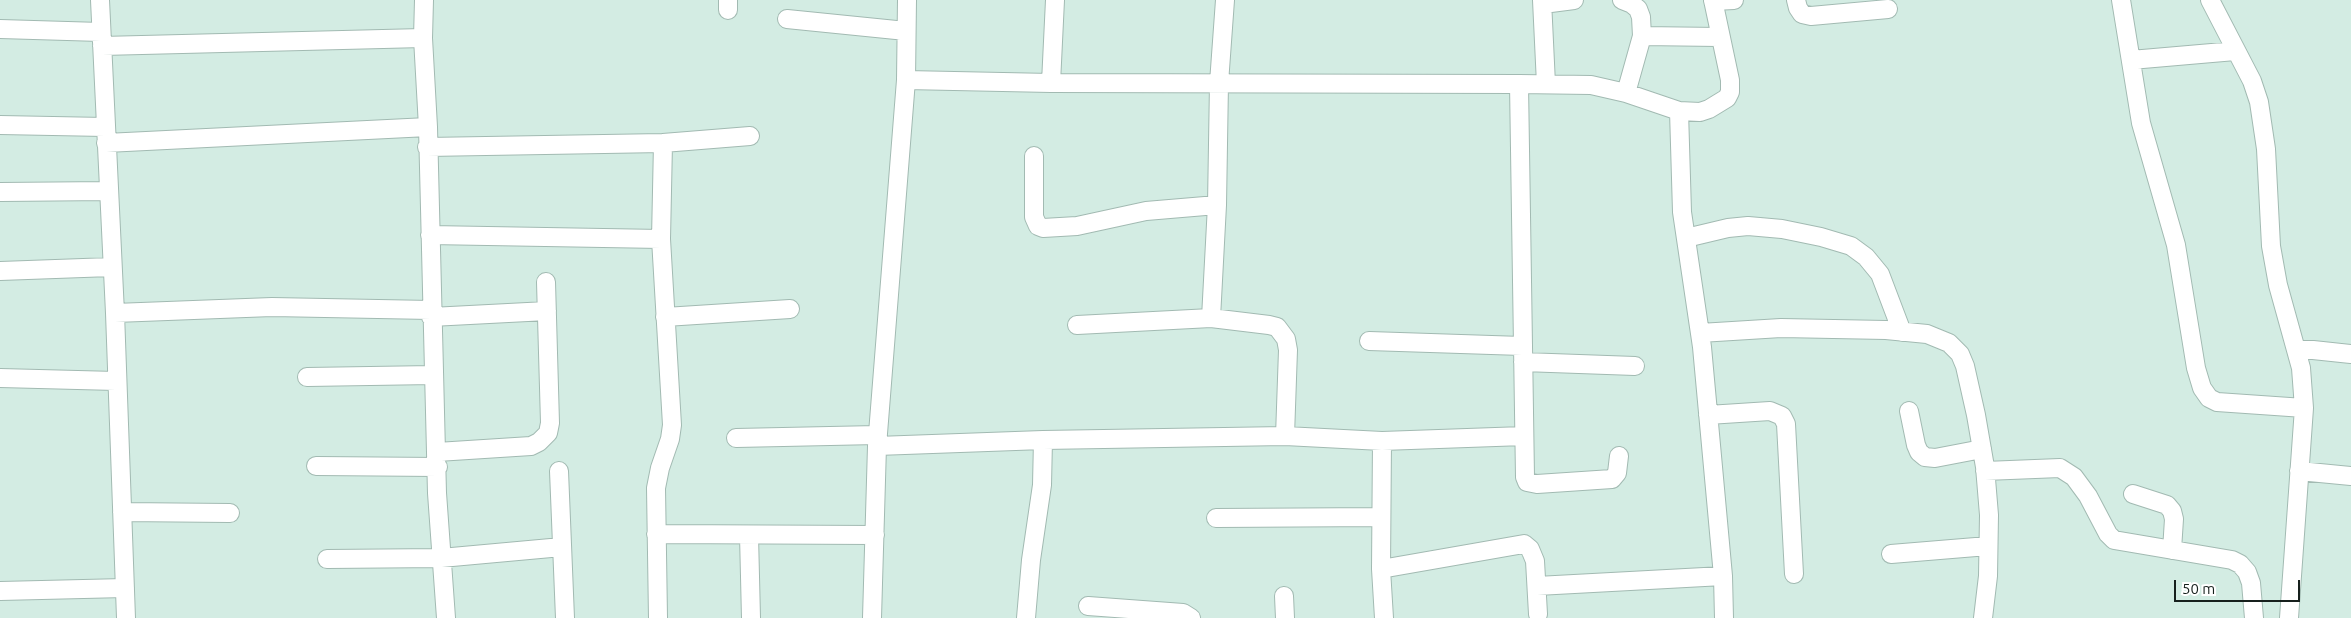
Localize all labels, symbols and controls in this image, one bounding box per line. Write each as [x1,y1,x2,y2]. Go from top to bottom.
scale bar [2176,570,2302,602]
text: 50 m [2182,580,2215,597]

